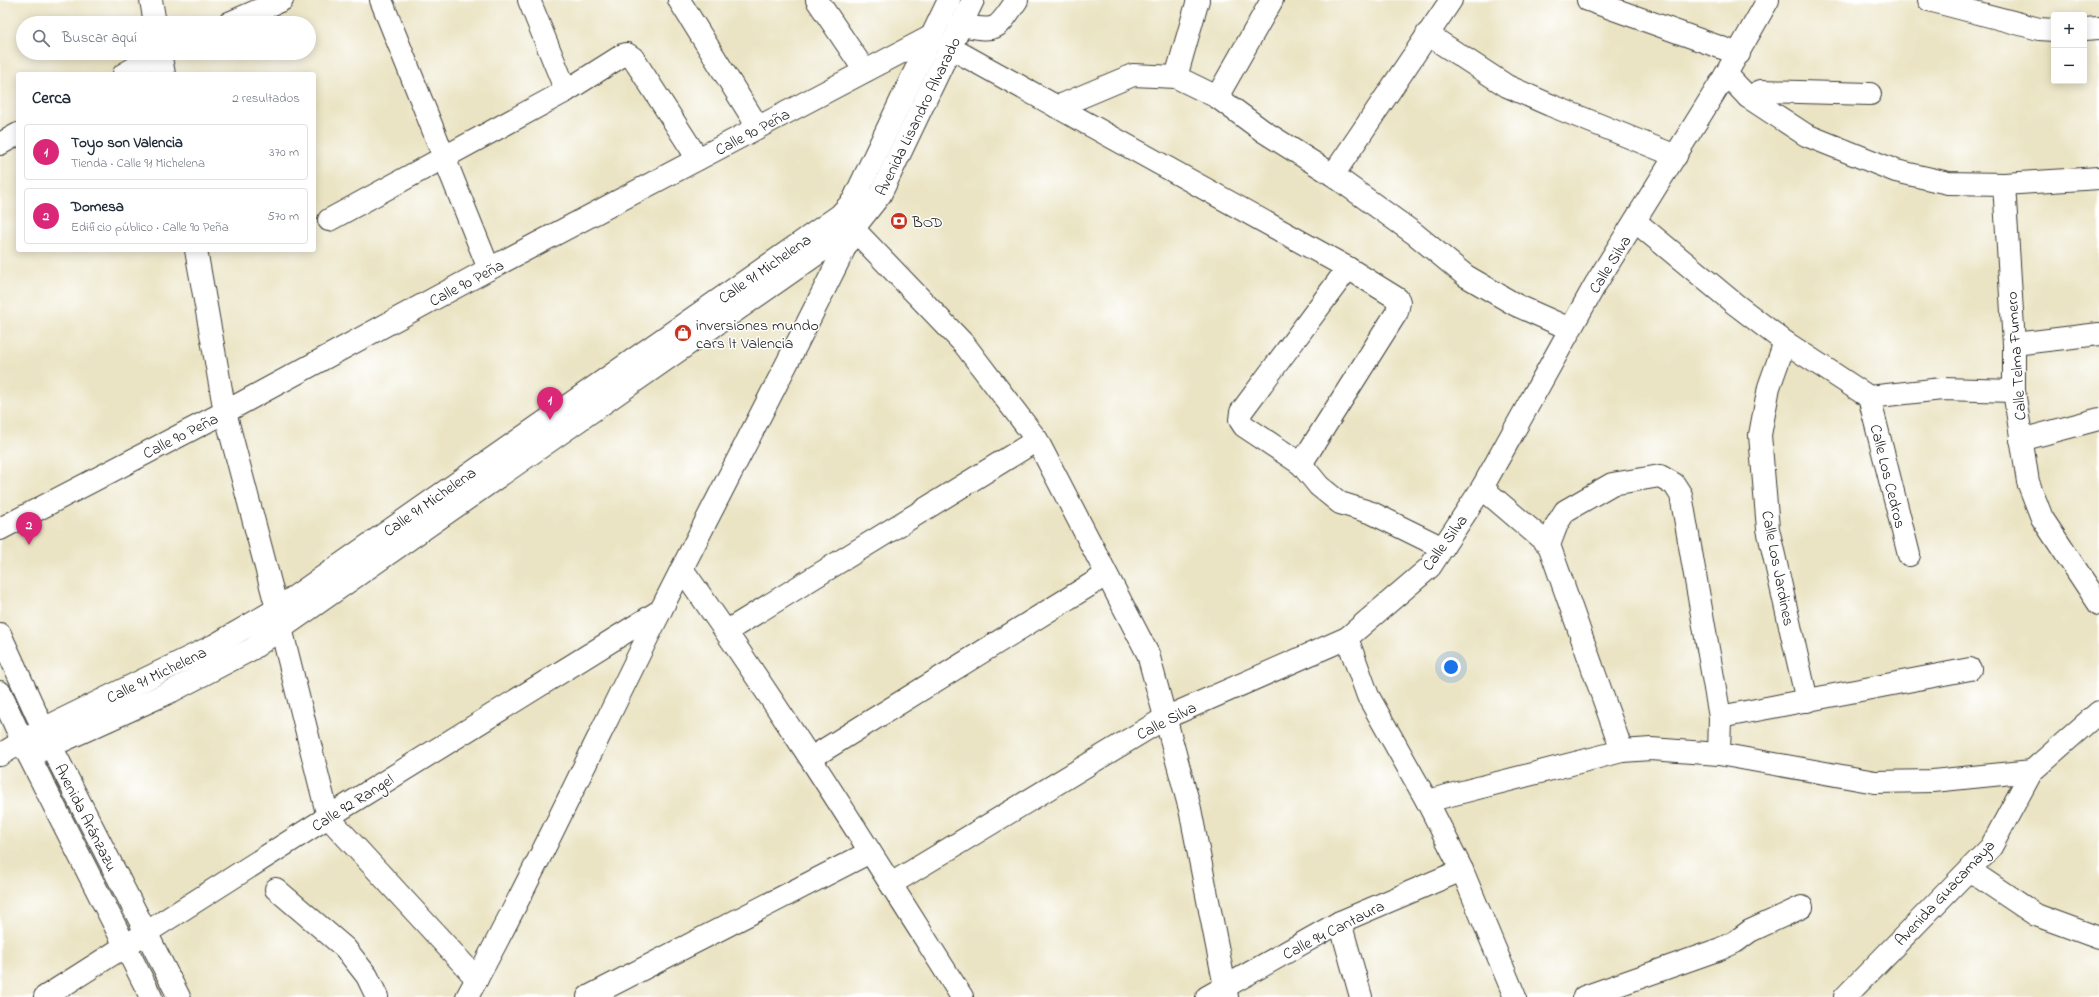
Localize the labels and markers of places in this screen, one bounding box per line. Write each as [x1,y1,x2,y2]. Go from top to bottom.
bank icon: BOD [889,211,909,231]
place label: BOD [911,211,943,235]
place label: inversiones mundo cars lt Valencia [696,314,819,356]
shop icon: inversiones mundo cars lt Valencia [673,323,693,343]
pin: 1 [537,387,563,420]
pin: 2 [16,512,42,545]

